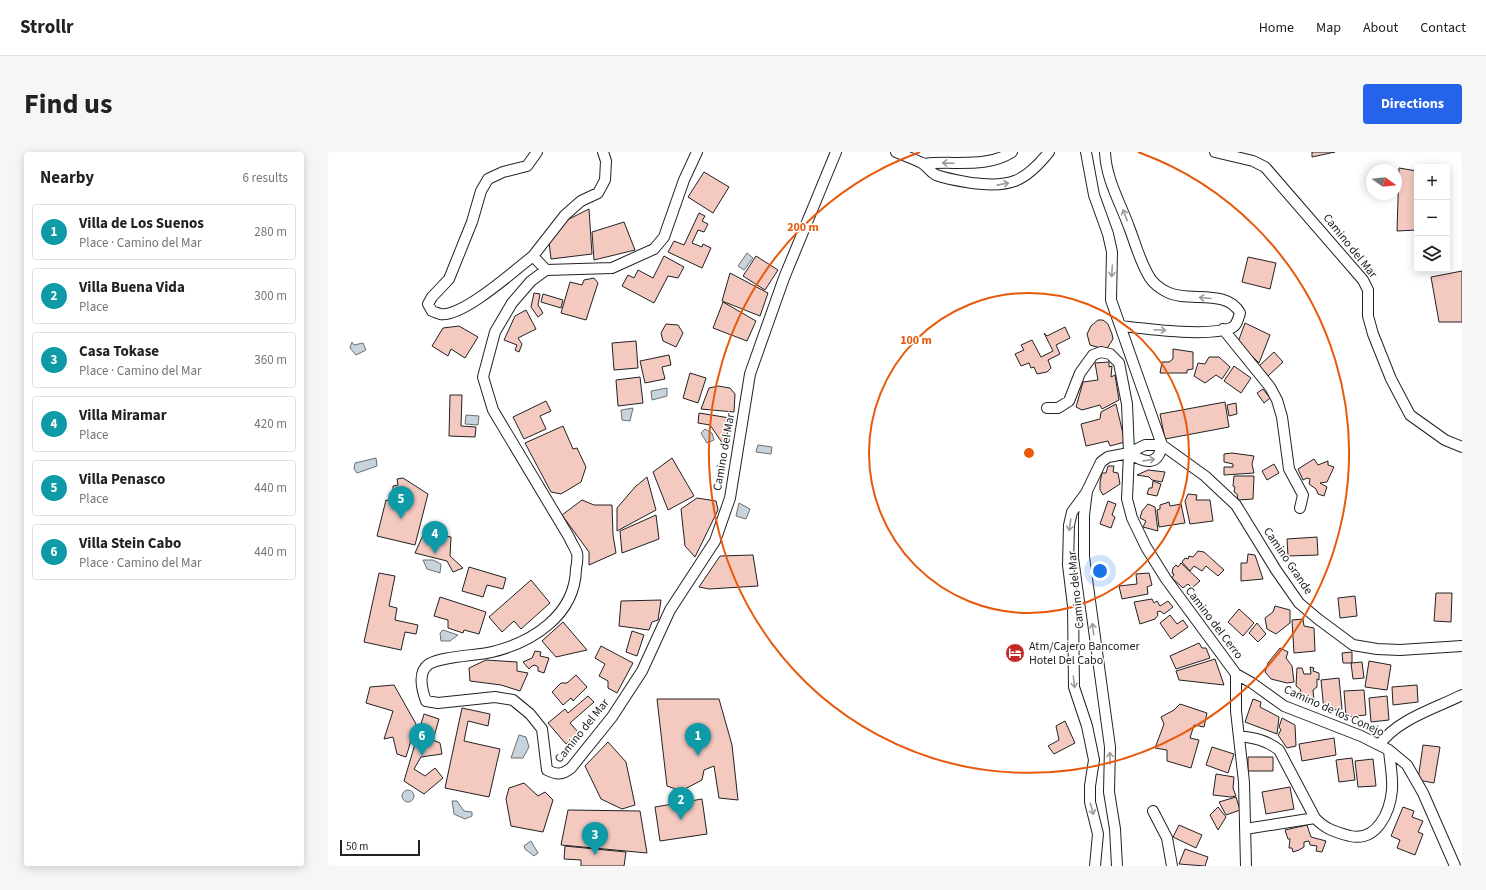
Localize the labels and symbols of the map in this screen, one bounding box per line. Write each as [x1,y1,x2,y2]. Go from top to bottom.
one-way arrow [942,159,955,166]
north arrow [1366,164,1402,200]
one-way arrow [996,180,1009,188]
one-way arrow [1120,209,1128,221]
street label: Camino del Mar [1319,210,1382,282]
text: 200 m [787,219,819,236]
one-way arrow [1108,264,1115,277]
one-way arrow [1199,294,1212,302]
one-way arrow [1153,326,1166,334]
text: 100 m [900,332,932,349]
street label: Camino del Mar [709,411,739,492]
centre of rings [1022,446,1036,460]
one-way arrow [1143,456,1156,464]
pin: 5 [388,486,414,519]
one-way arrow [1066,518,1074,531]
pin: 4 [422,521,448,554]
street label: Camino Grande [1259,524,1317,598]
street label: Camino del Mar [1063,549,1089,630]
your location [1090,561,1110,581]
street label: Camino del Cerro [1181,583,1247,663]
one-way arrow [1089,623,1097,636]
place label: Atm/Cajero Bancomer Hotel Del Cabo [1029,638,1140,669]
hotel icon: Atm/Cajero Bancomer Hotel Del Cabo [1004,642,1026,664]
one-way arrow [1071,675,1078,688]
street label: Camino de los Conejo [1281,681,1387,741]
street label: Camino del Mar [551,695,614,767]
pin: 6 [409,723,435,756]
pin: 1 [685,723,711,756]
one-way arrow [1107,752,1114,765]
pin: 2 [668,787,694,820]
one-way arrow [1089,802,1096,815]
pin: 3 [582,822,608,855]
scale bar [340,838,420,857]

